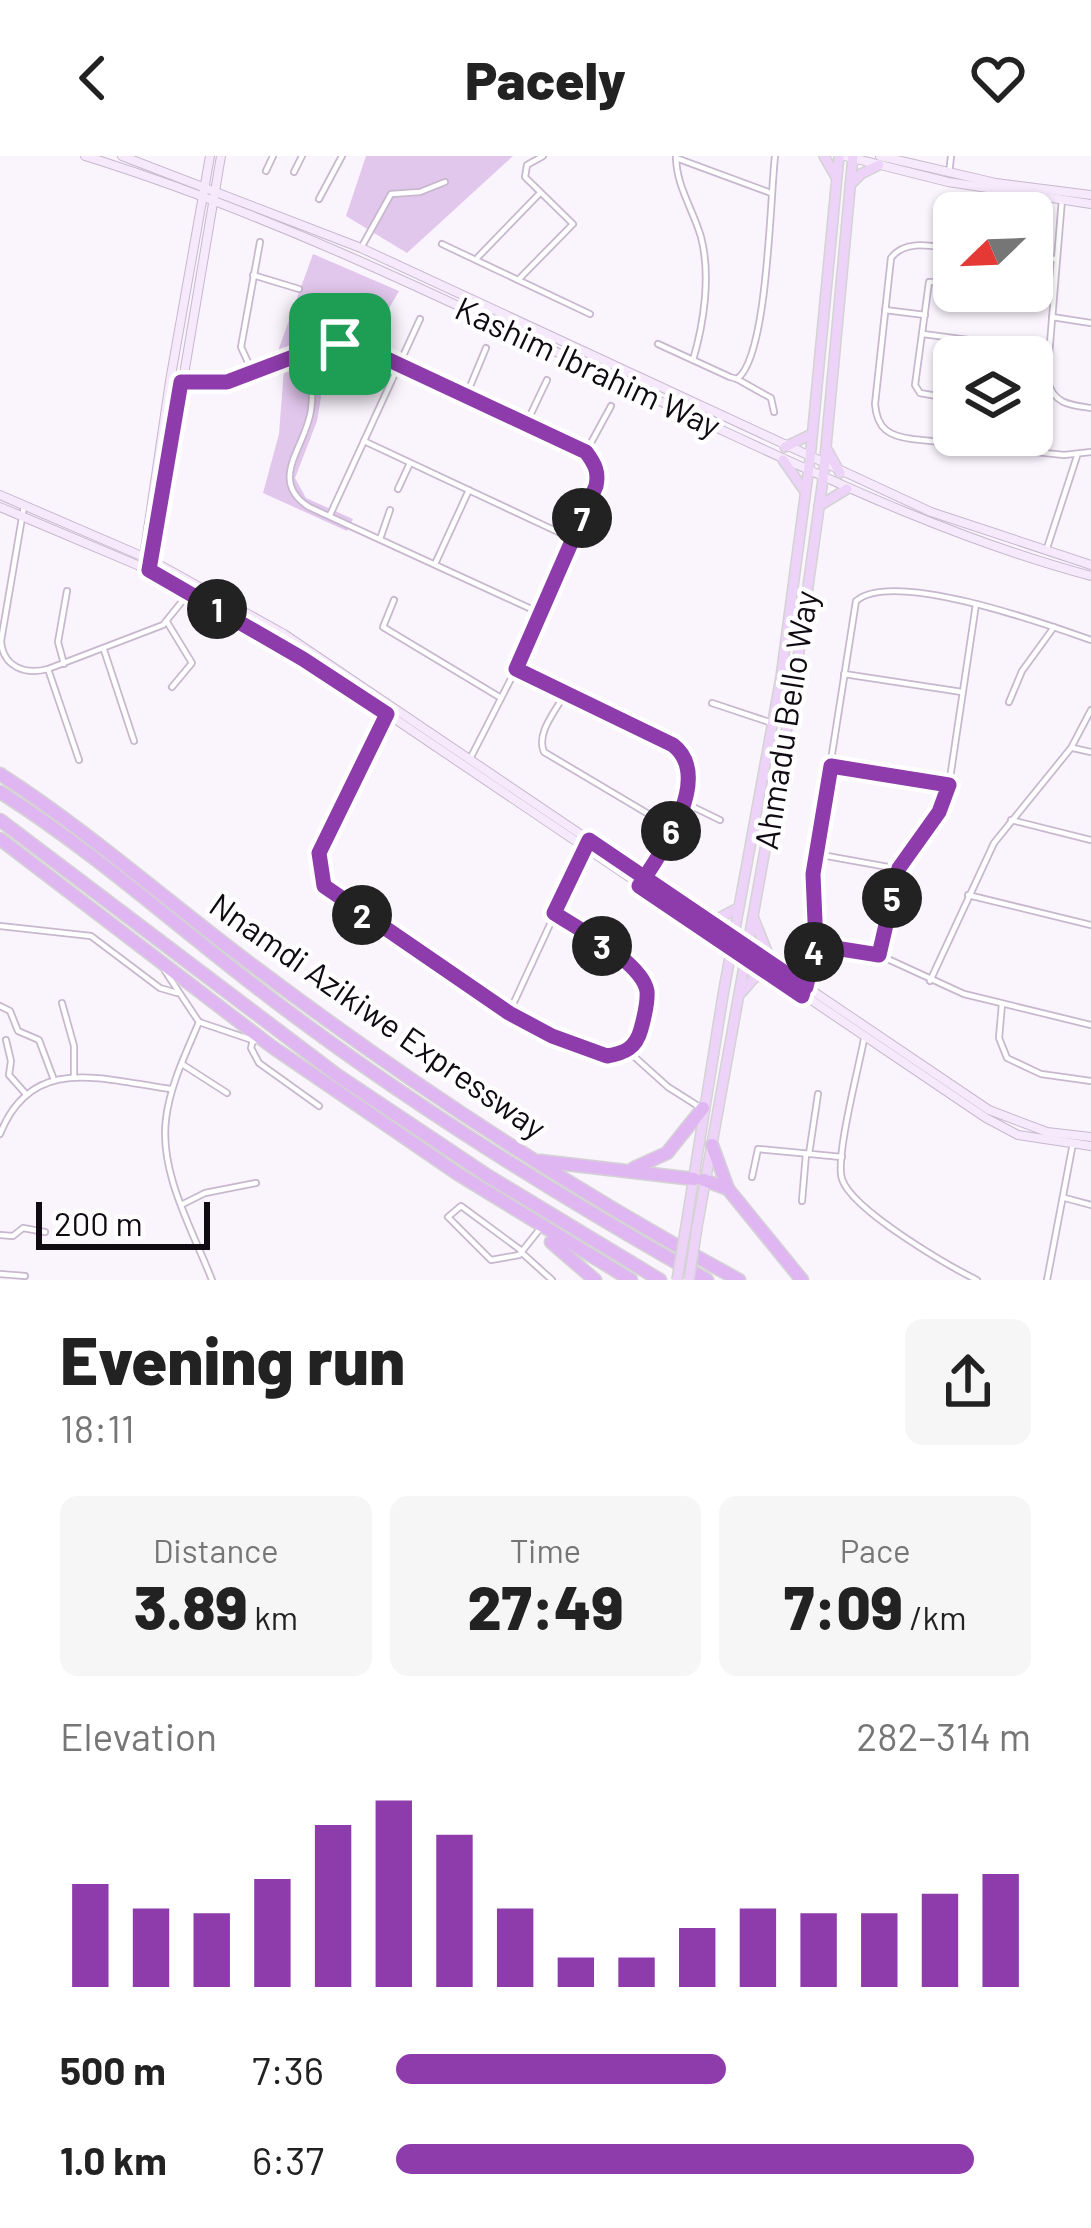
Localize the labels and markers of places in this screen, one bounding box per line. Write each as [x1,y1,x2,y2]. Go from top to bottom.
pin [289,293,391,395]
pin: 7 [552,488,612,548]
pin: 1 [187,579,247,639]
pin: 6 [641,801,701,861]
pin: 5 [862,868,922,928]
pin: 2 [332,885,392,945]
pin: 3 [572,916,632,976]
pin: 4 [784,922,844,982]

